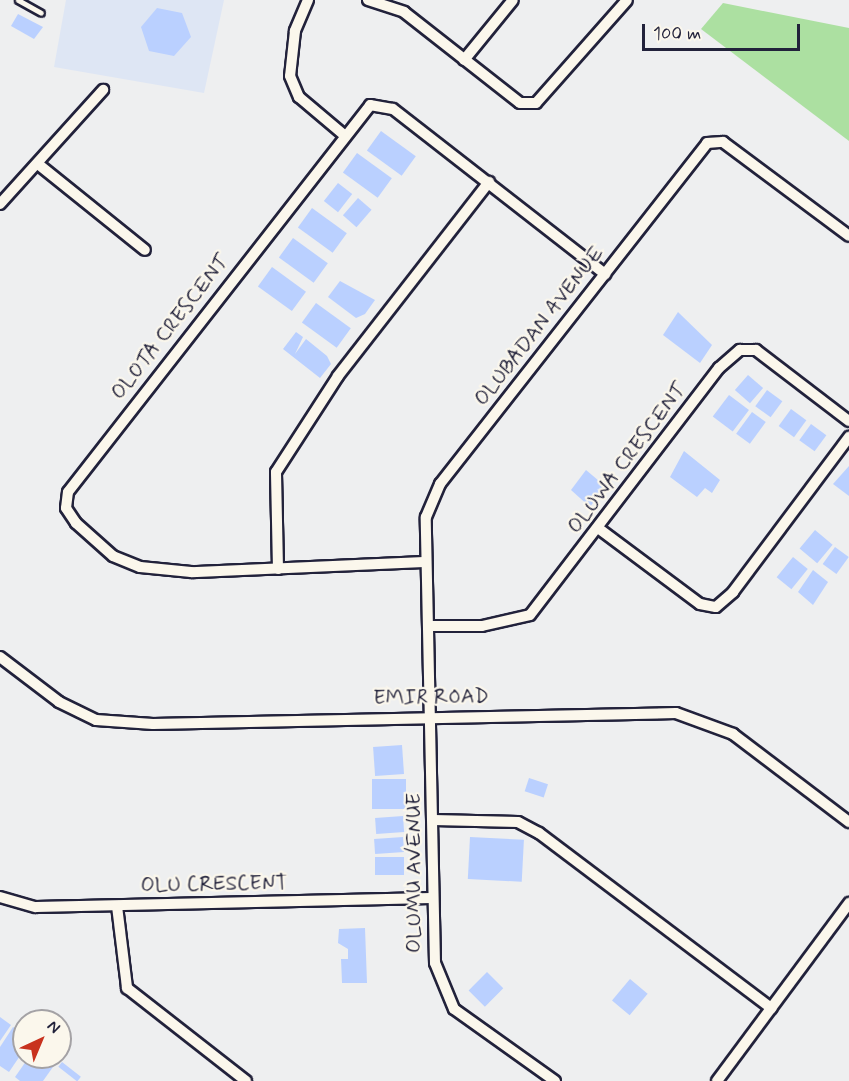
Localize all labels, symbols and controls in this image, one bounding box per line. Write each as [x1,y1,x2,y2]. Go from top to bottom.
scale bar [645,12,802,50]
text: 100 m [653,22,701,46]
street label: OLUBADAN AVENUE [468,241,610,411]
street label: OLOTA CRESCENT [104,248,236,406]
street label: OLUWA CRESCENT [561,376,693,540]
street label: EMIR ROAD [374,683,488,711]
street label: OLUMU AVENUE [401,793,427,953]
street label: OLU CRESCENT [136,870,292,898]
north arrow [12,1009,72,1069]
text: N [42,1016,65,1038]

